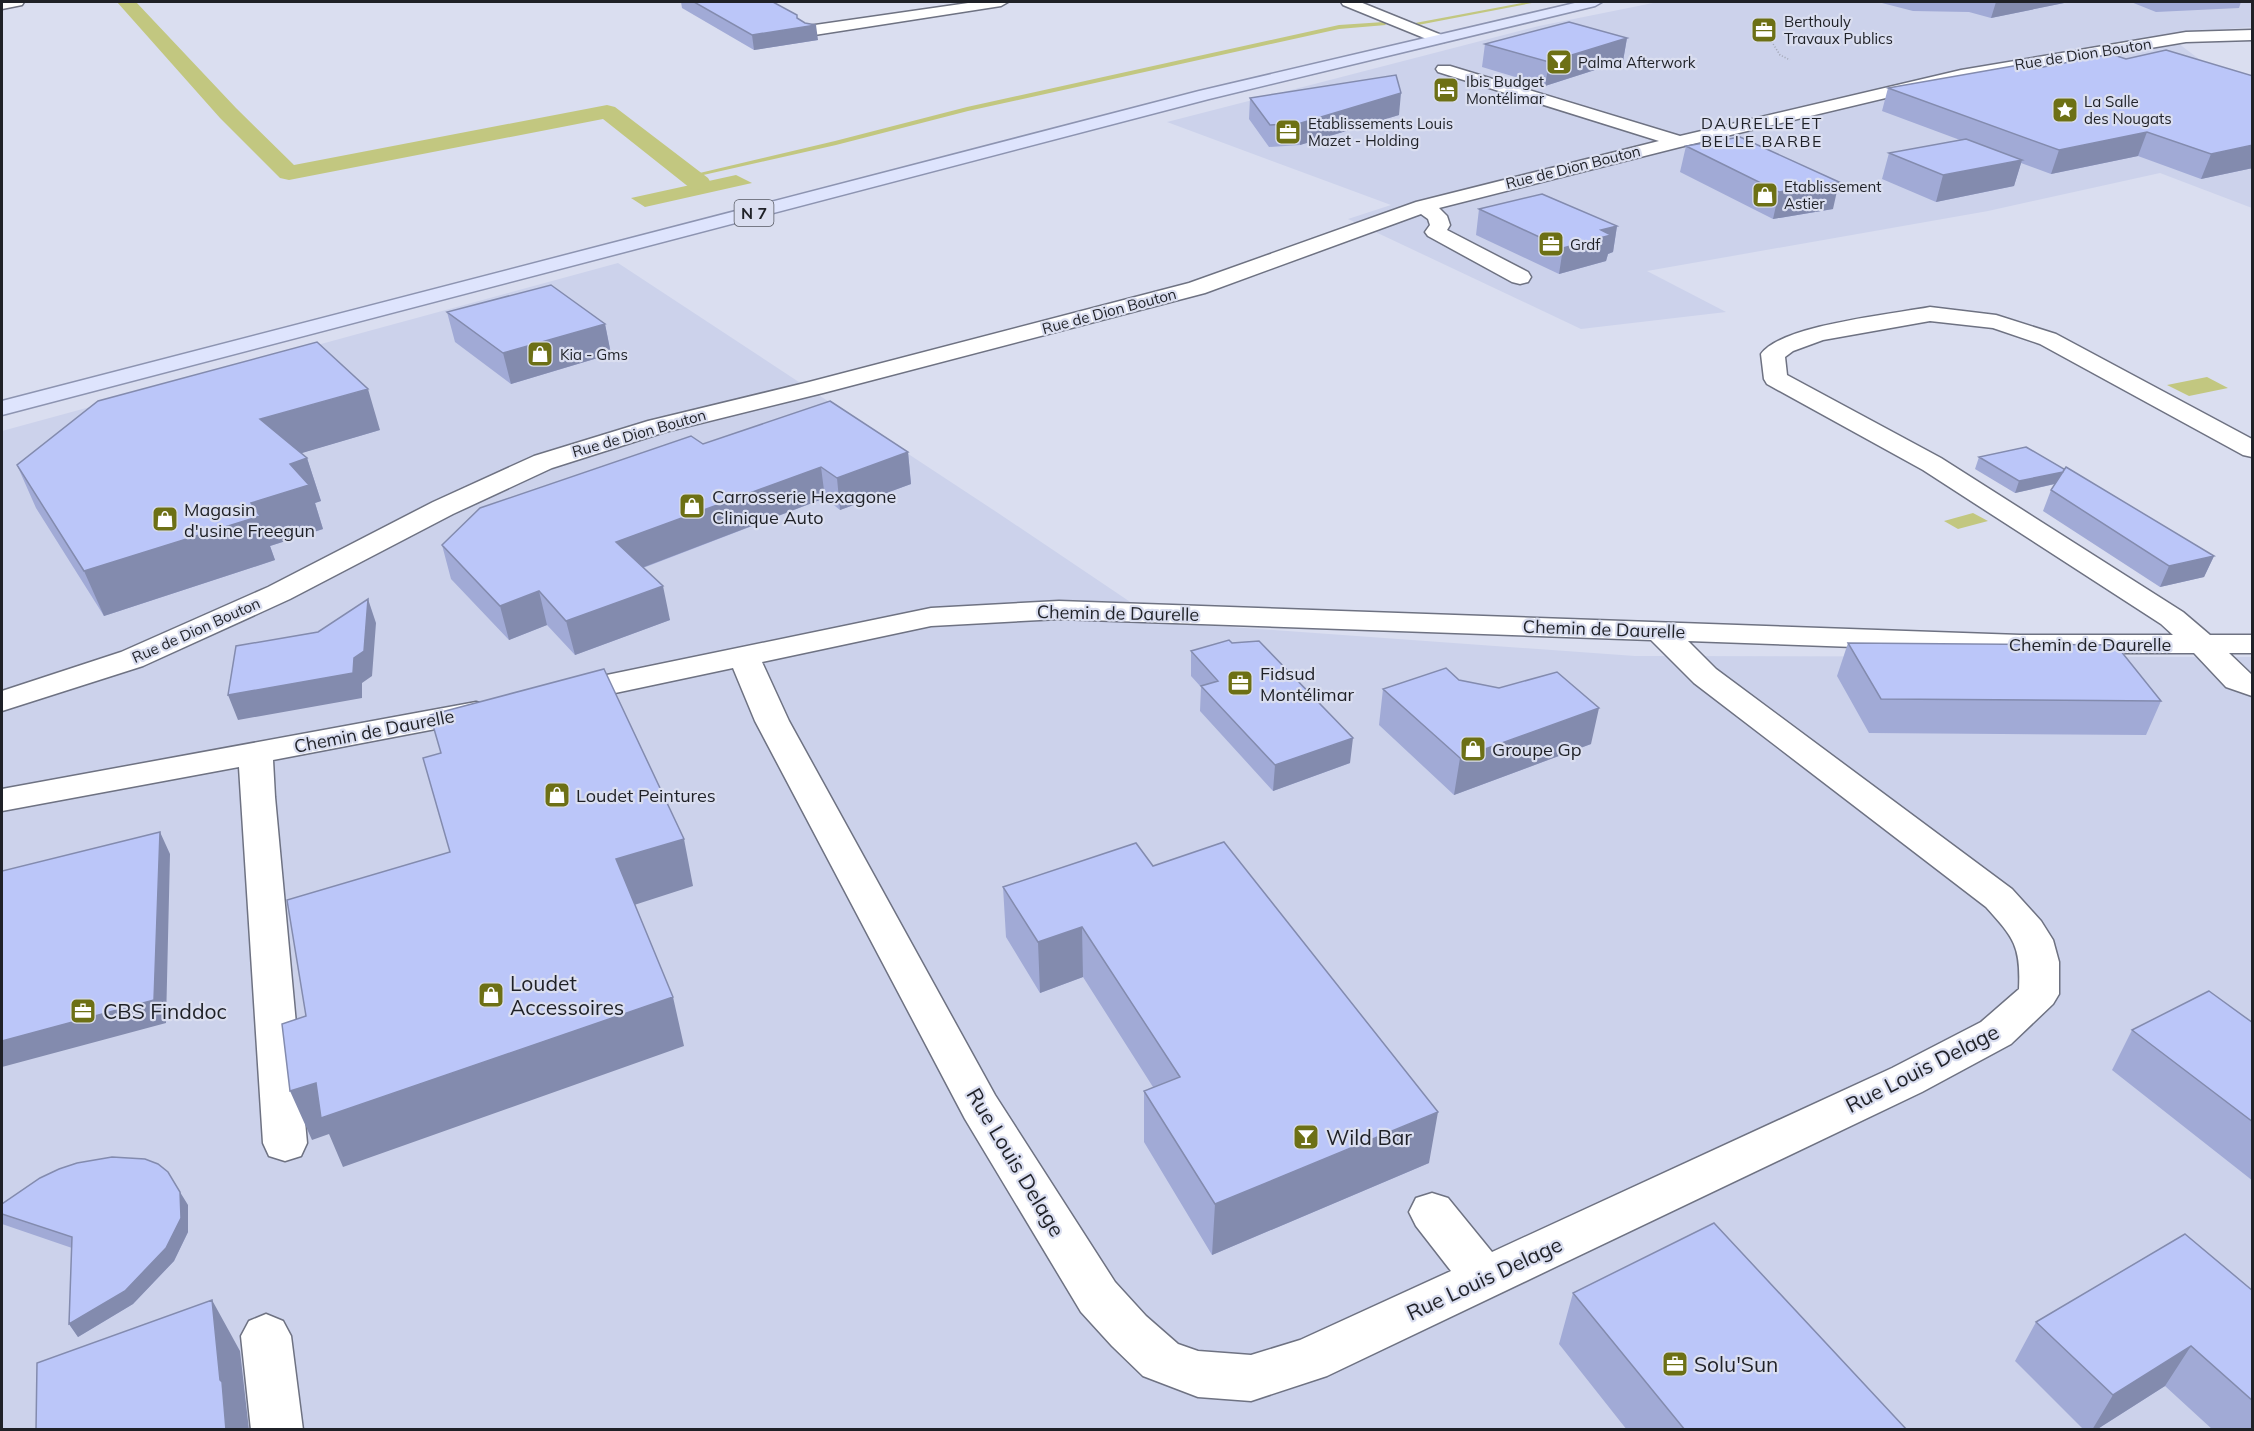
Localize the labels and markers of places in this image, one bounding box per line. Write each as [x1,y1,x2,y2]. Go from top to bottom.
place label: Berthouly Travaux Publics [1784,12,1893,48]
office icon: Berthouly Travaux Publics [1749,15,1779,45]
bar icon: Palma Afterwork [1544,47,1574,77]
place label: Palma Afterwork [1578,53,1696,72]
place label: Ibis Budget Montélimar [1466,72,1545,108]
hotel icon: Ibis Budget Montélimar [1431,75,1461,105]
place label: La Salle des Nougats [2084,92,2172,128]
place icon: La Salle des Nougats [2050,95,2080,125]
place label: Etablissements Louis Mazet - Holding [1308,114,1453,150]
office icon: Etablissements Louis Mazet - Holding [1273,117,1303,147]
place label: Etablissement Astier [1784,177,1882,213]
shop icon: Etablissement Astier [1750,180,1780,210]
office icon: Grdf [1536,229,1566,259]
place label: Grdf [1570,235,1601,254]
shop icon: Kia - Gms [525,339,555,369]
place label: Kia - Gms [560,345,628,364]
place label: Carrosserie Hexagone Clinique Auto [712,485,896,529]
shop icon: Carrosserie Hexagone Clinique Auto [677,491,707,521]
place label: Magasin d'usine Freegun [184,498,315,542]
shop icon: Magasin d'usine Freegun [150,504,180,534]
place label: Fidsud Montélimar [1260,662,1354,706]
office icon: Fidsud Montélimar [1225,668,1255,698]
shop icon: Groupe Gp [1458,734,1488,764]
place label: Groupe Gp [1492,738,1582,761]
shop icon: Loudet Peintures [542,780,572,810]
place label: Loudet Peintures [576,784,716,807]
place label: Loudet Accessoires [510,970,624,1020]
shop icon: Loudet Accessoires [476,980,506,1010]
office icon: CBS Finddoc [68,996,98,1026]
place label: CBS Finddoc [103,998,227,1024]
bar icon: Wild Bar [1291,1122,1321,1152]
place label: Wild Bar [1326,1124,1412,1150]
office icon: Solu'Sun [1660,1349,1690,1379]
place label: Solu'Sun [1694,1351,1778,1377]

